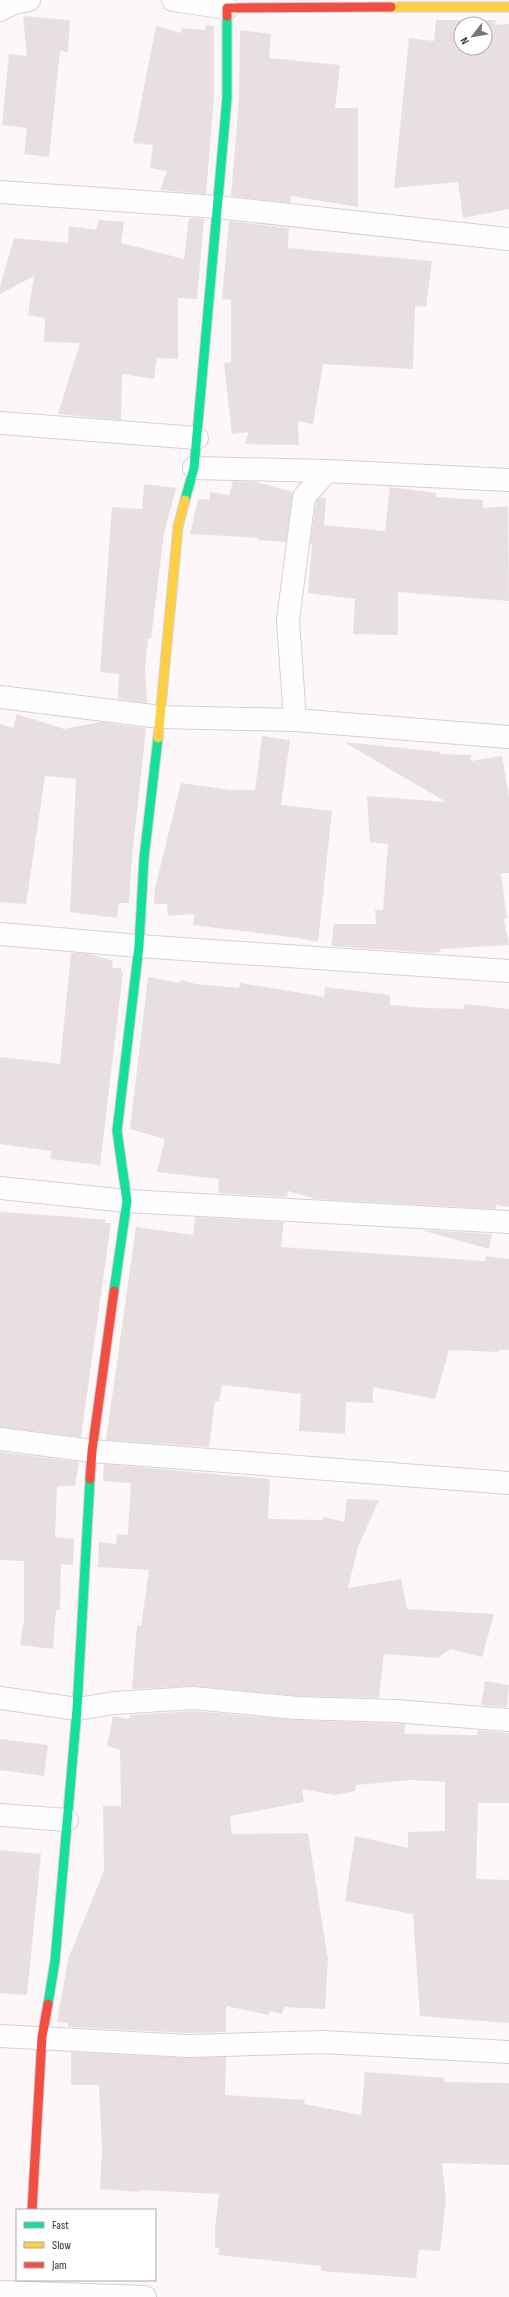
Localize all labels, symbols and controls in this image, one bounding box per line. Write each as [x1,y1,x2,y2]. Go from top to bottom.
north arrow [453,16,493,56]
text: N [458,35,472,47]
legend [16,2209,156,2281]
text: Fast [52,2218,69,2233]
text: Slow [52,2238,71,2253]
text: Jam [51,2258,67,2273]

